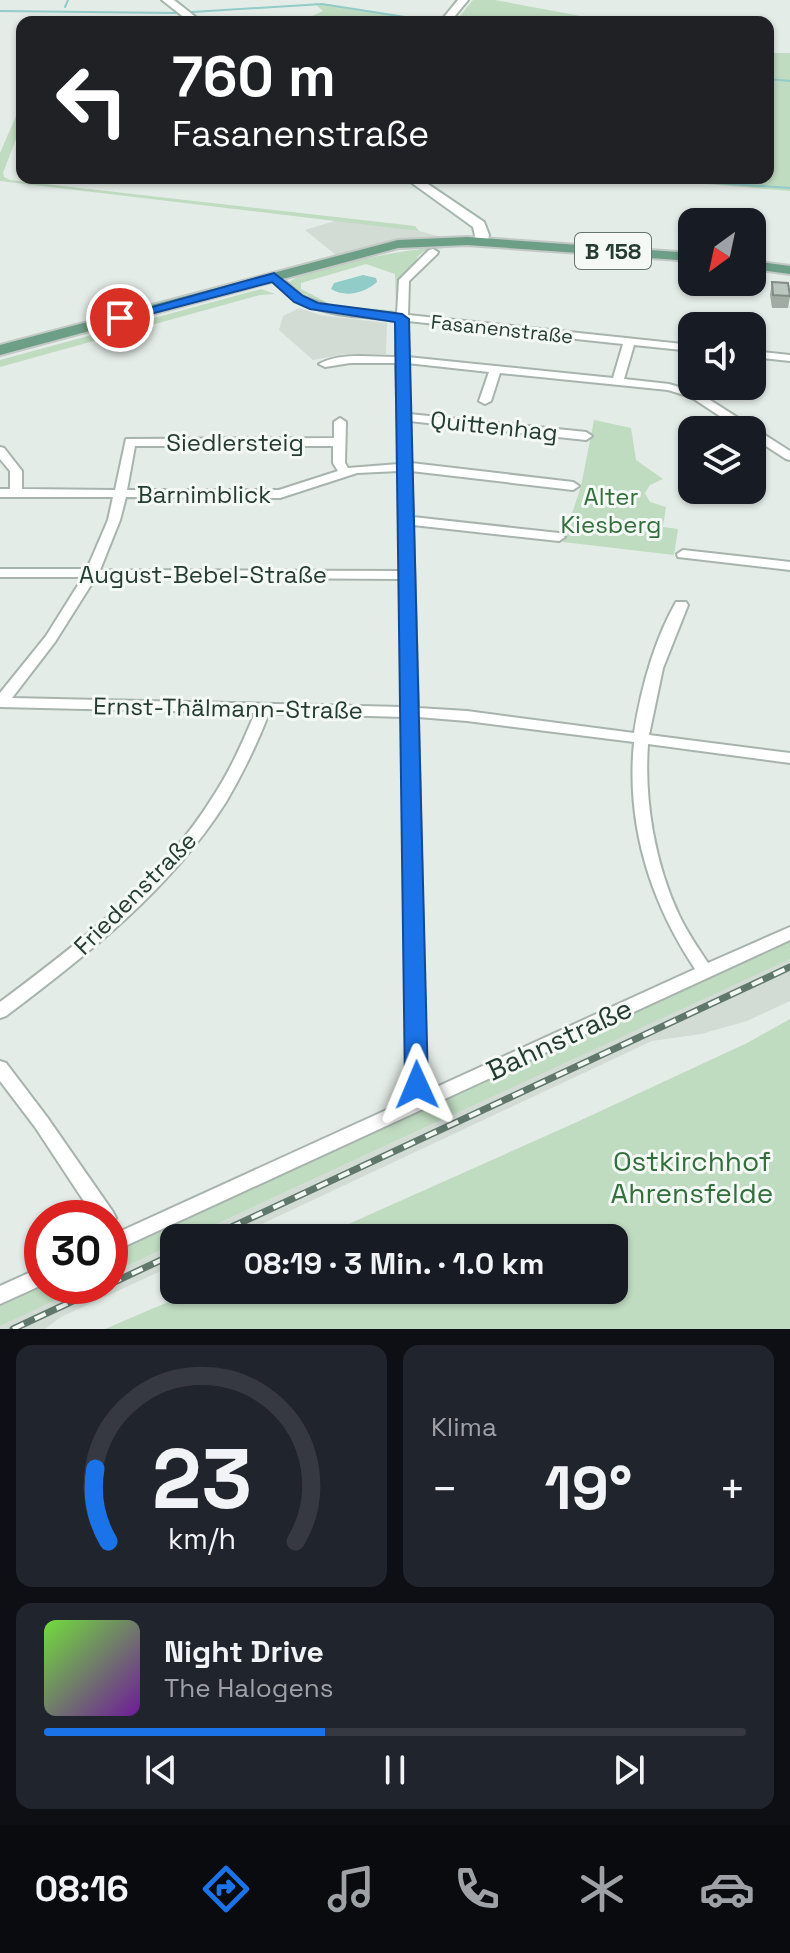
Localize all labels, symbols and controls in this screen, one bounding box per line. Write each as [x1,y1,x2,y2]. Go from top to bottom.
text: 760 m [172,41,336,112]
icon: left [40,48,144,152]
text: Fasanenstraße [172,111,429,157]
north arrow [678,208,766,296]
map controls [678,208,766,504]
road number: B 158 [575,233,651,269]
pin [86,284,154,352]
icon: arrive [98,296,142,340]
street label: Fasanenstraße [430,309,574,349]
button: sound [678,312,766,400]
street label: Quittenhag [429,404,559,448]
button: layers [678,416,766,504]
street label: Siedlersteig [166,427,304,458]
street label: Barnimblick [137,479,271,510]
park label: Alter Kiesberg [560,481,662,540]
street label: August-Bebel-Straße [79,559,327,590]
street label: Ernst-Thälmann-Straße [93,690,363,726]
street label: Friedenstraße [67,825,203,961]
street label: Bahnstraße [480,990,638,1088]
position arrow [375,1043,459,1127]
park label: Ostkirchhof Ahrensfelde [611,1143,773,1211]
speed limit sign: 30 [24,1200,128,1304]
text: 08:19 · 3 Min. · 1.0 km [244,1244,544,1283]
text: Klima [431,1410,497,1444]
text: 23 [152,1426,252,1532]
text: 19° [545,1450,632,1527]
text: − [431,1461,458,1517]
text: + [719,1461,746,1517]
text: km/h [167,1521,236,1557]
text: Night Drive [164,1632,324,1671]
text: The Halogens [164,1671,333,1705]
icon: previous [139,1748,183,1792]
icon: pause [373,1748,417,1792]
icon: next [607,1748,651,1792]
icon: directions [198,1861,254,1917]
icon: music [323,1861,379,1917]
icon: phone [449,1861,505,1917]
icon: climate [574,1861,630,1917]
icon: car [699,1861,755,1917]
text: 08:16 [35,1866,129,1912]

